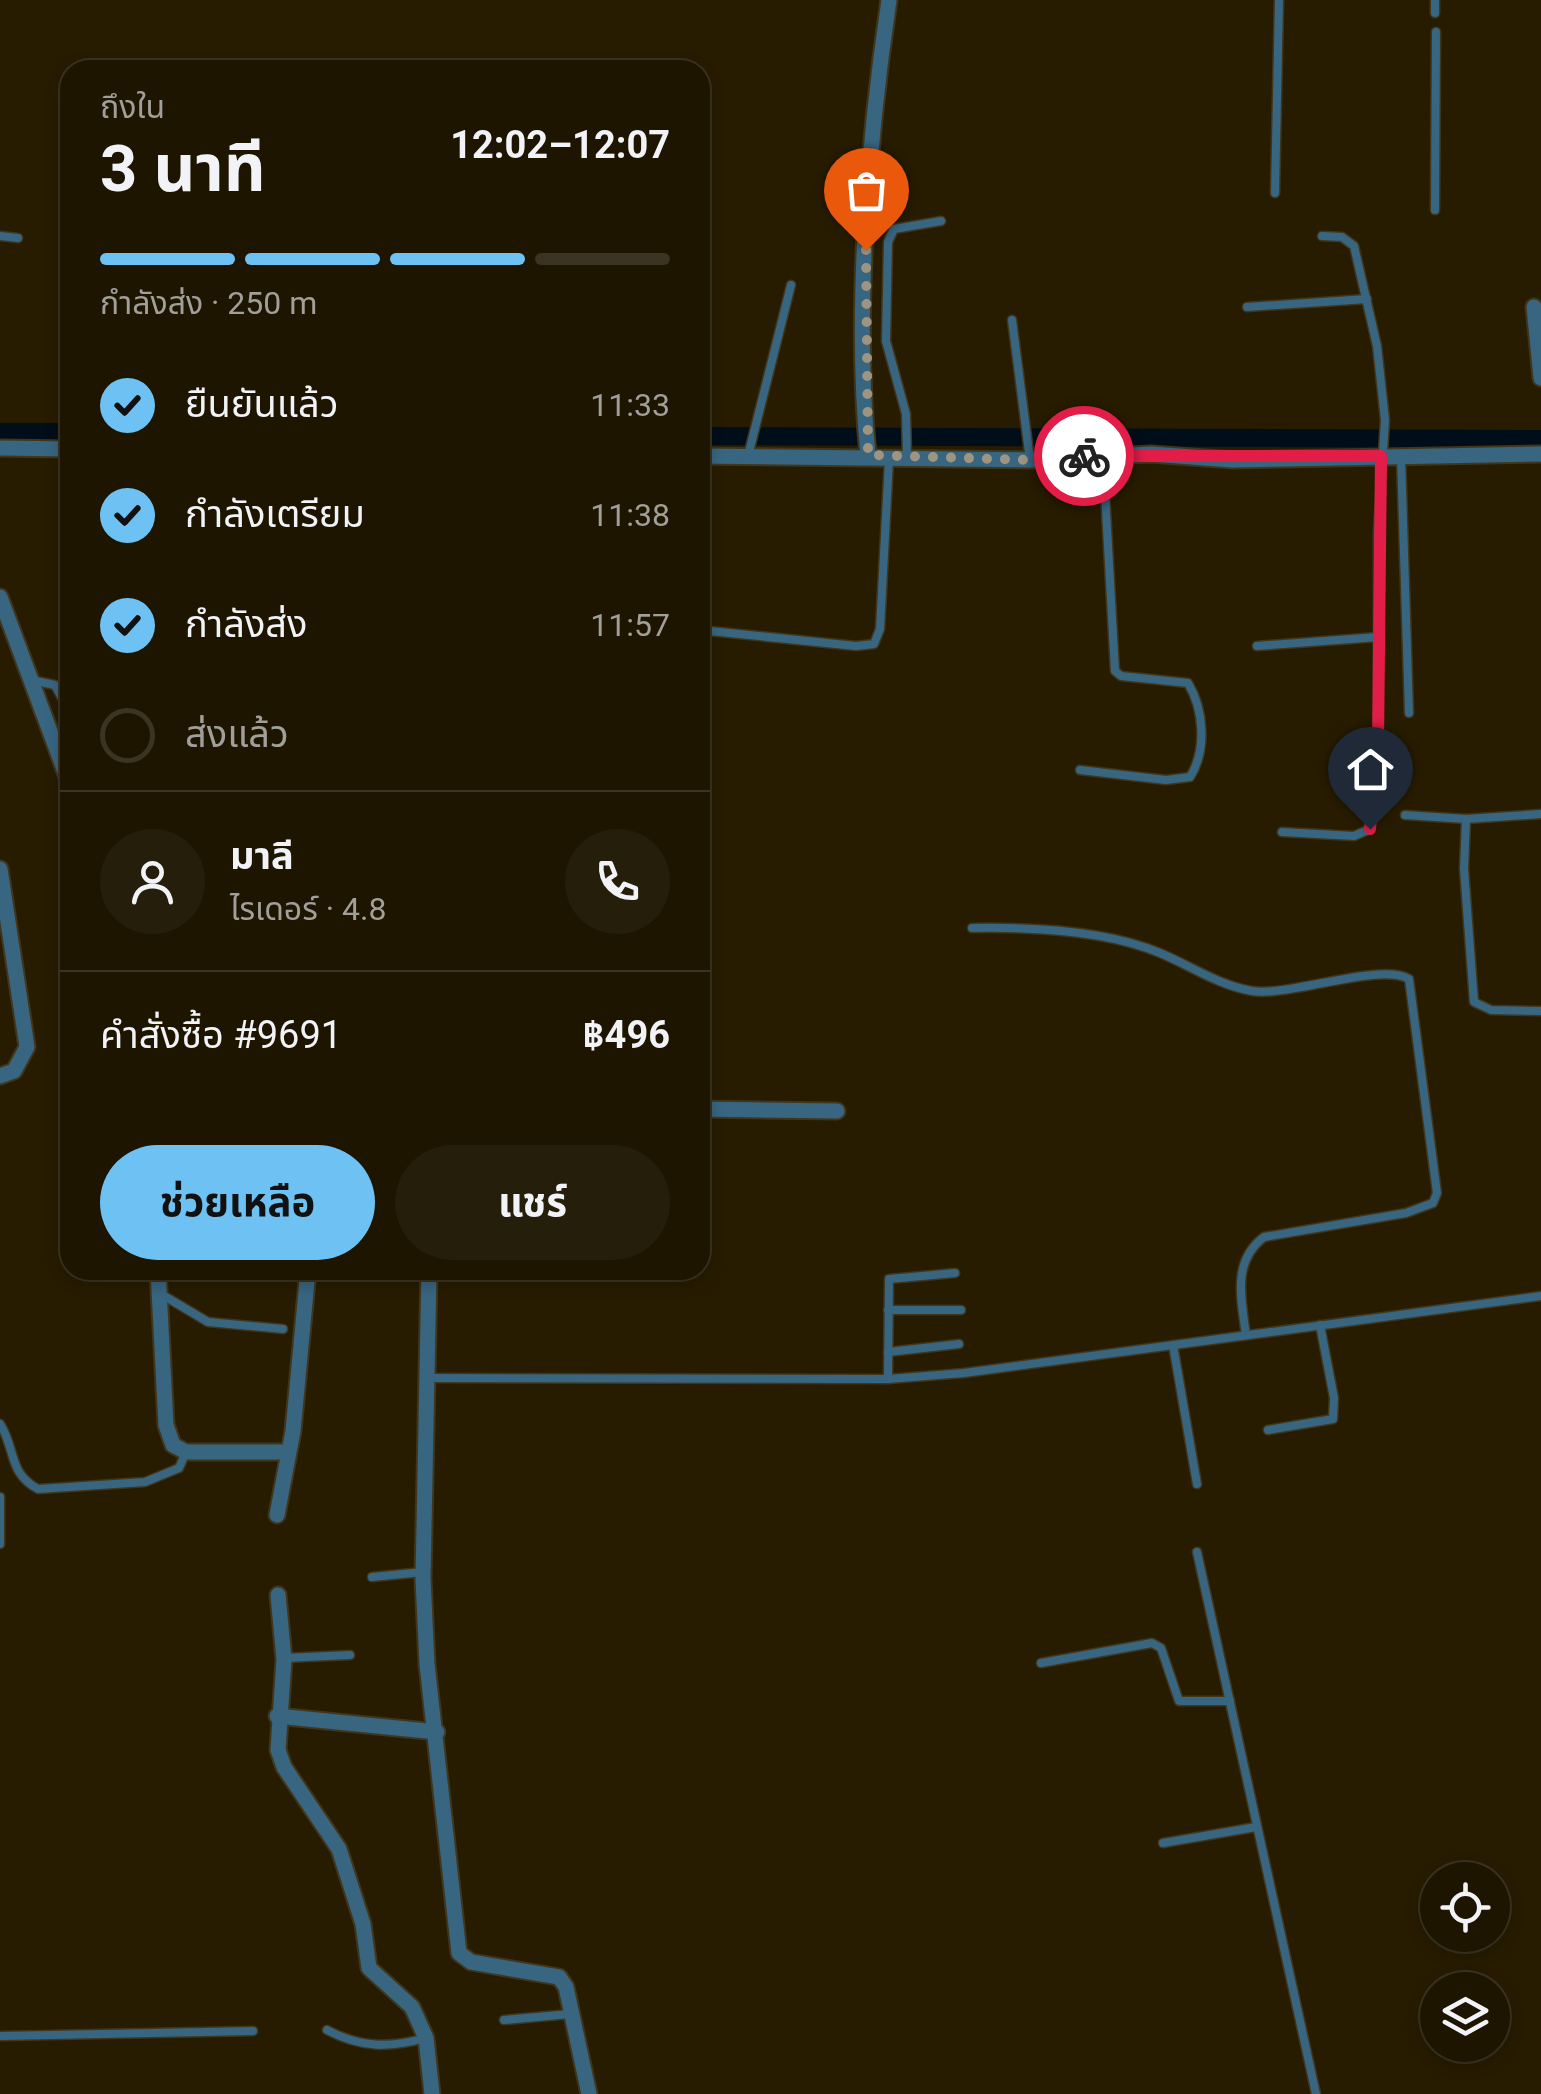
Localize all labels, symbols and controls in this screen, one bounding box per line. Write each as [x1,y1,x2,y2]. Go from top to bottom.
text: ถึงใน [100,88,165,126]
text: 12:02–12:07 [450,123,670,167]
text: 3 นาที [100,131,266,207]
pin [824,148,909,251]
icon: bag [839,163,894,218]
text: กำลังส่ง · 250 m [100,284,317,322]
icon: check [100,378,155,433]
text: ยืนยันแล้ว [185,382,338,426]
text: 11:33 [590,386,670,424]
courier [1034,406,1134,506]
icon: bike [1057,429,1112,484]
icon: check [100,488,155,543]
text: กำลังเตรียม [185,492,365,536]
text: 11:38 [590,496,670,534]
icon: check [100,598,155,653]
text: กำลังส่ง [185,602,307,646]
text: 11:57 [590,606,670,644]
text: ส่งแล้ว [185,712,289,756]
pin [1328,727,1413,830]
icon: home [1343,742,1398,797]
button: person [100,829,205,934]
button: phone [565,829,670,934]
text: มาลี [230,834,294,878]
text: ไรเดอร์ · 4.8 [230,890,386,928]
text: คำสั่งซื้อ #9691 [100,1013,342,1057]
text: ฿496 [583,1013,670,1057]
button: ช่วยเหลือ [100,1145,375,1260]
button: แชร์ [395,1145,670,1260]
map controls [1420,1862,1510,2062]
button: locate [1420,1862,1510,1952]
button: layers [1420,1972,1510,2062]

